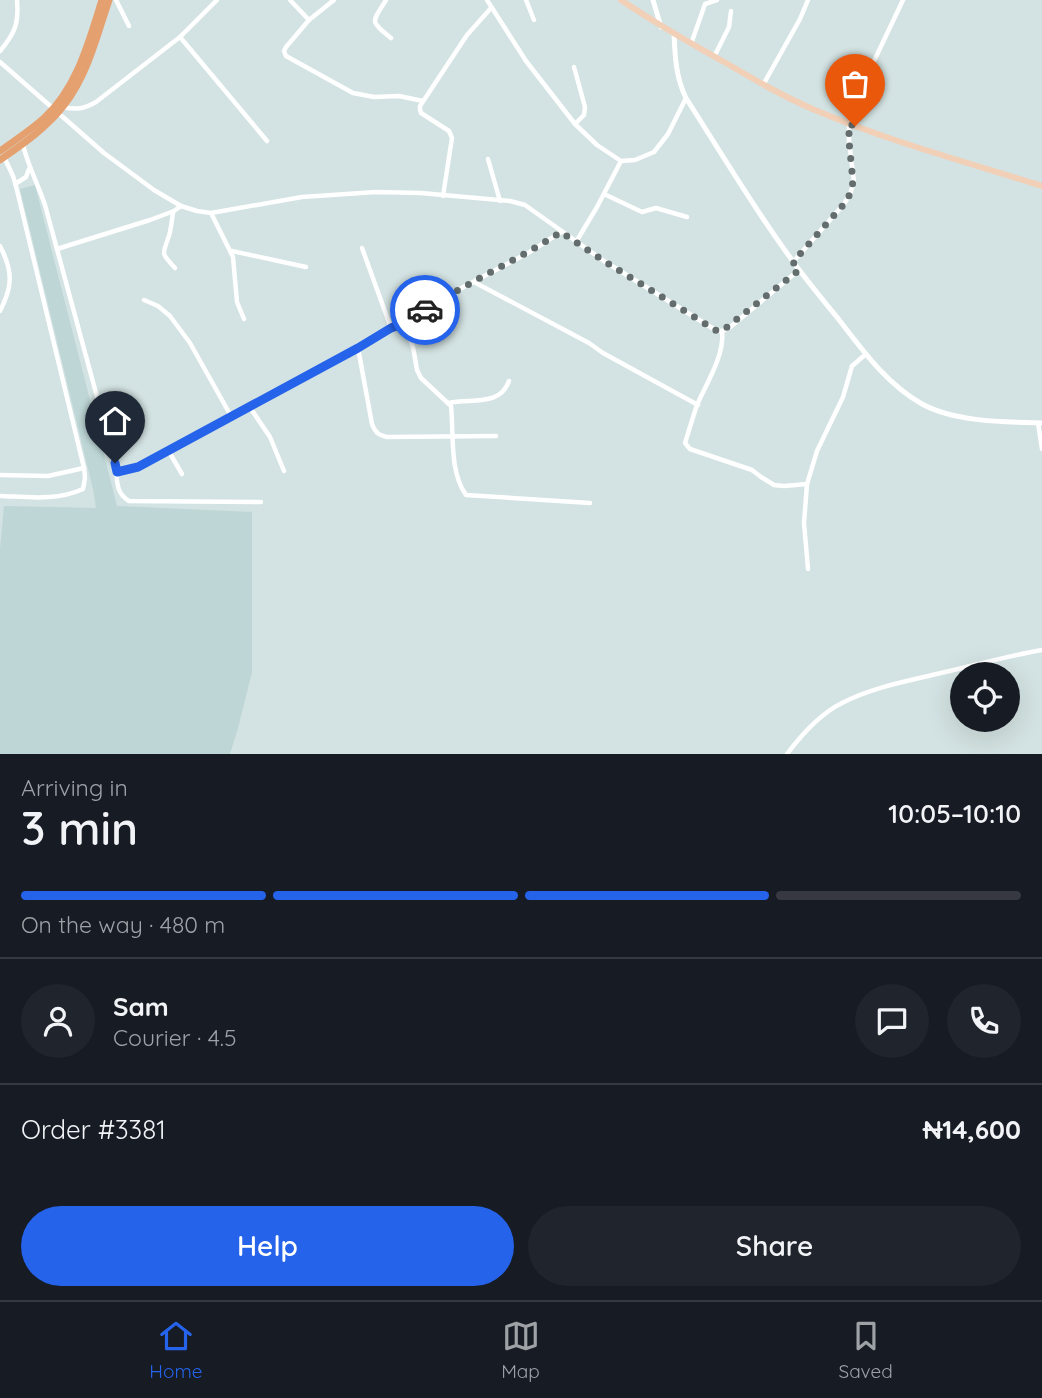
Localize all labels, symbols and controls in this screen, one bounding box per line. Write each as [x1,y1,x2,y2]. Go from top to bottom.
pin [825,54,885,126]
icon: bag [836,65,874,103]
courier [390,275,460,345]
icon: car [406,291,444,329]
pin [85,391,145,463]
icon: home [96,402,134,440]
map controls [950,662,1020,732]
button: locate [950,662,1020,732]
text: Arriving in [21,773,128,802]
text: 10:05–10:10 [888,797,1021,830]
text: 3 min [21,799,138,857]
text: On the way · 480 m [21,910,225,939]
button: person [21,984,95,1058]
button: chat [855,984,929,1058]
button: phone [947,984,1021,1058]
text: Sam [113,990,169,1023]
text: Courier · 4.5 [113,1023,237,1052]
text: Order #3381 [21,1113,166,1146]
text: ₦14,600 [923,1113,1021,1146]
button: Help [21,1206,514,1286]
button: Share [528,1206,1021,1286]
tab: Home [149,1317,203,1383]
tab: Map [501,1317,540,1383]
tab: Saved [839,1317,893,1383]

